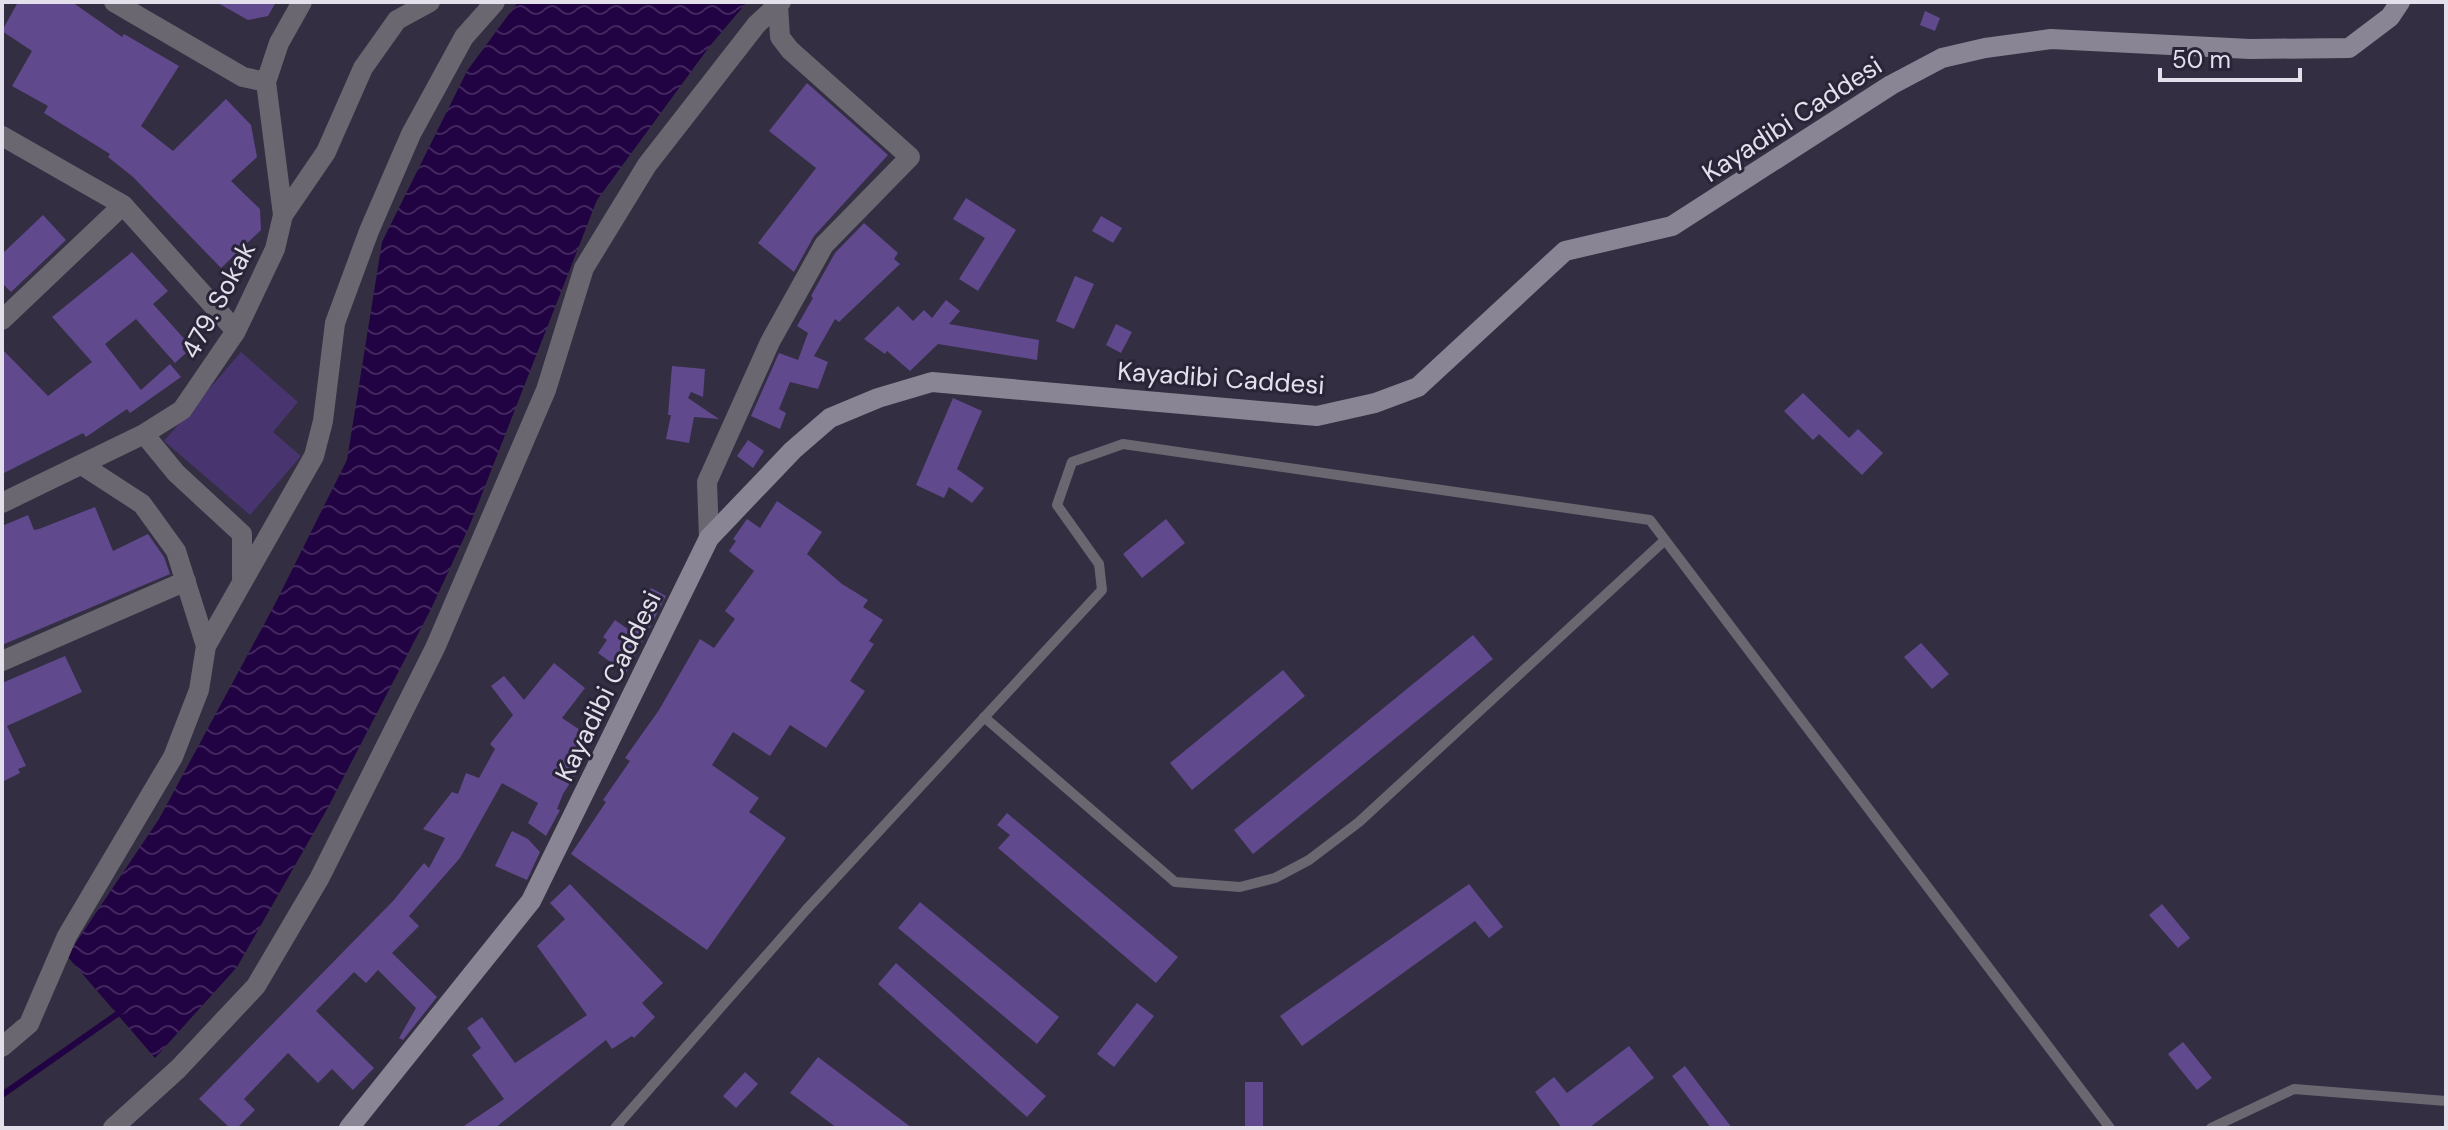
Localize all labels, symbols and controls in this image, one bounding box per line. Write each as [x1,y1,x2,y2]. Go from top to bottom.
scale bar [2160,32,2300,82]
text: 50 m [2172,44,2231,75]
street label: Kayadibi Caddesi [1696,48,1888,190]
street label: 479. Sokak [173,236,263,364]
street label: Kayadibi Caddesi [1116,354,1326,402]
street label: Kayadibi Caddesi [547,585,669,787]

